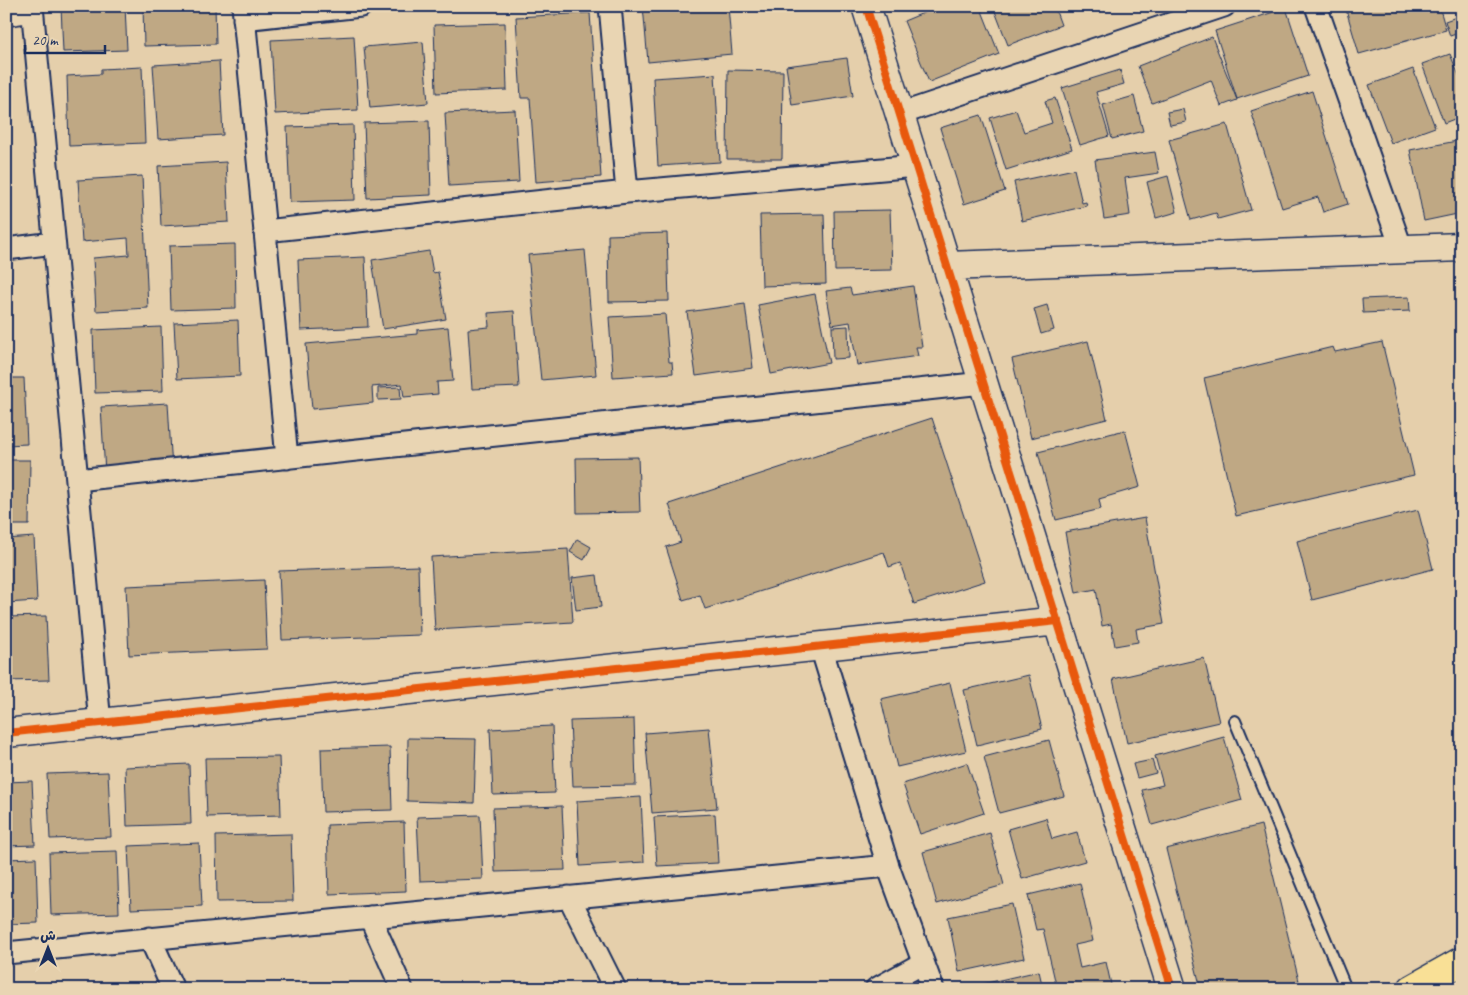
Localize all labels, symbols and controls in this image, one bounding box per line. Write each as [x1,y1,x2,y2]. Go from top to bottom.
scale bar [25,22,105,54]
text: 20 m [32,31,59,50]
north arrow [22,922,72,972]
text: ش [40,927,56,944]

